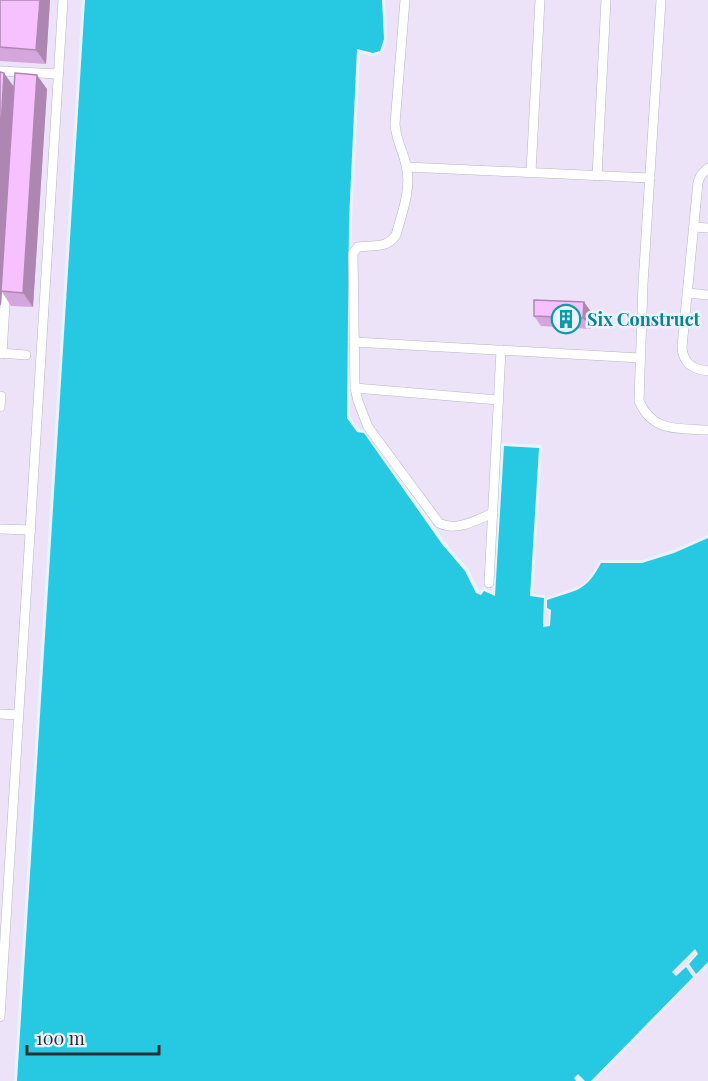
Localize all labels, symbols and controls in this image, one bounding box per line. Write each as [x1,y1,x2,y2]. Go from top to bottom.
building icon: Six Construct [550,303,582,335]
place label: Six Construct [587,307,701,331]
scale bar [27,1018,159,1056]
text: 100 m [36,1026,85,1050]

